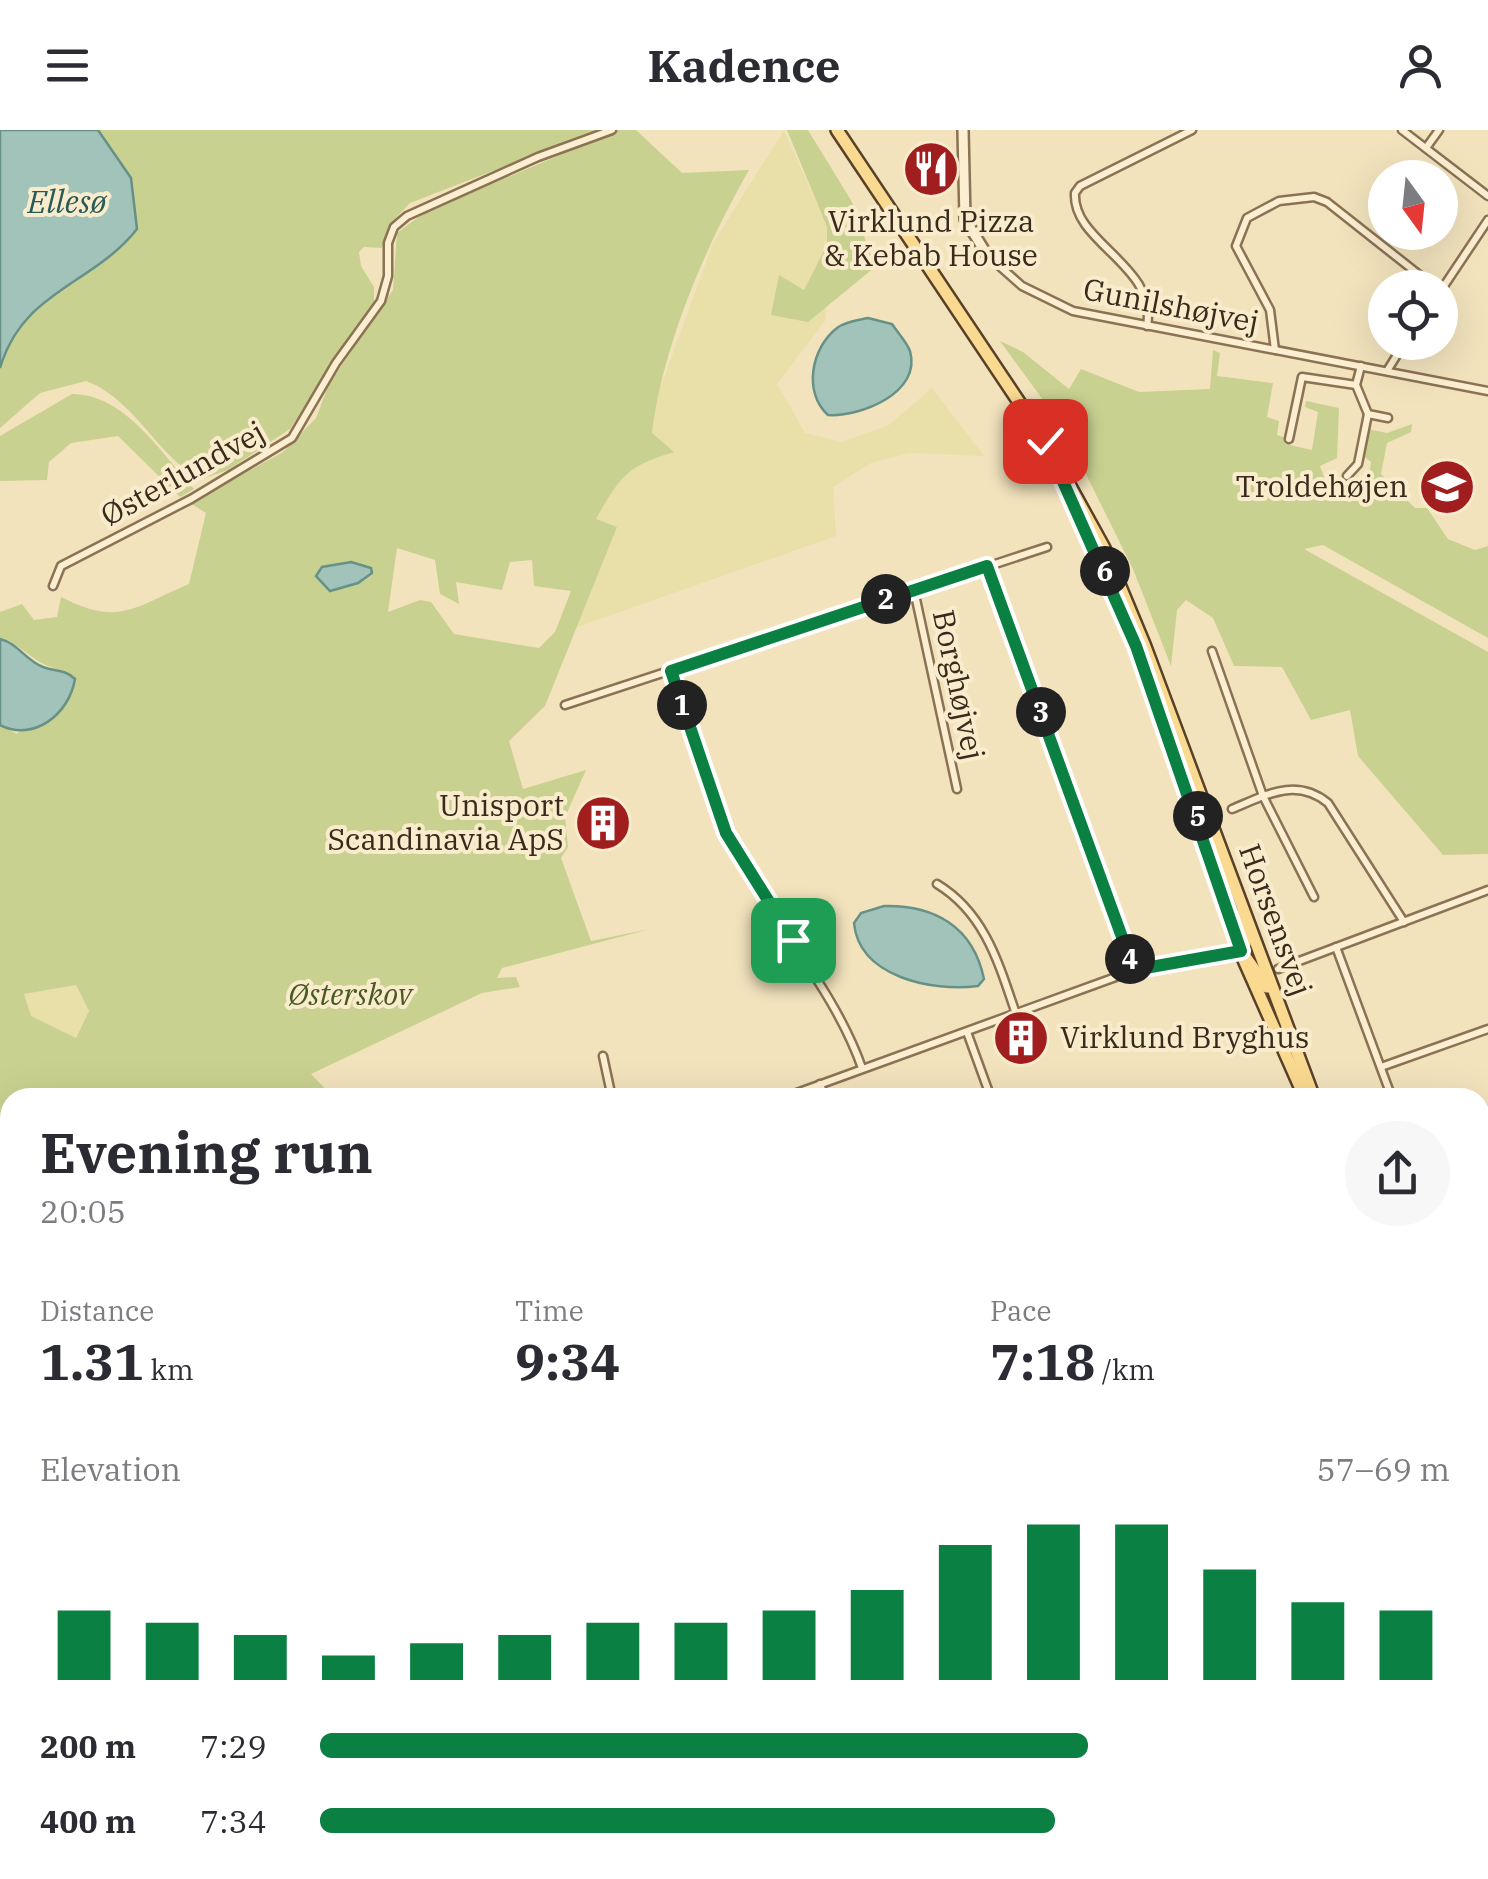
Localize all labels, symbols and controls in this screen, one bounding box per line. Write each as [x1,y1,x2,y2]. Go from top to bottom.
text: Kadence [647,36,841,94]
icon: menu [40,38,95,93]
icon: person [1393,38,1448,93]
restaurant icon: Virklund Pizza & Kebab House [901,139,961,199]
north arrow [1368,160,1458,250]
map controls [1368,160,1458,360]
water label: Ellesø [27,180,108,222]
place label: Virklund Pizza & Kebab House [824,201,1038,274]
street label: Gunilshøjvej [1080,268,1262,341]
button: locate [1368,270,1458,360]
pin [1003,399,1088,484]
street label: Østerlundvej [93,412,271,534]
icon: check [1018,414,1073,469]
school or university icon: Troldehøjen [1417,457,1477,517]
place label: Troldehøjen [1235,466,1408,505]
pin: 6 [1080,546,1130,596]
text: 6 [1097,552,1113,589]
pin: 2 [861,574,911,624]
text: 2 [878,580,894,617]
street label: Borghøjvej [925,606,994,763]
pin: 1 [657,680,707,730]
text: 1 [674,686,690,723]
pin: 3 [1016,687,1066,737]
text: 3 [1033,693,1049,730]
place label: Unisport Scandinavia ApS [327,785,564,858]
pin: 5 [1173,791,1223,841]
building icon: Unisport Scandinavia ApS [573,793,633,853]
text: 5 [1190,797,1206,834]
street label: Horsensvej [1231,838,1322,1001]
pin [751,898,836,983]
icon: arrive [766,913,821,968]
pin: 4 [1105,934,1155,984]
text: 4 [1122,940,1138,977]
park label: Østerskov [288,974,414,1013]
building icon: Virklund Bryghus [991,1008,1051,1068]
place label: Virklund Bryghus [1060,1017,1309,1056]
text: Evening run [40,1117,373,1188]
button: share [1345,1121,1450,1226]
text: 20:05 [40,1190,126,1232]
text: Distance [40,1292,154,1329]
text: Time [515,1292,584,1329]
text: Pace [990,1292,1052,1329]
text: 1.31 [40,1329,144,1394]
text: 9:34 [515,1329,620,1394]
text: 7:18 [990,1329,1095,1394]
text: km [144,1351,194,1388]
text: /km [1095,1351,1155,1388]
text: Elevation [40,1448,181,1490]
text: 57–69 m [1316,1448,1450,1490]
text: 200 m [40,1725,136,1767]
text: 7:29 [200,1725,267,1767]
text: 400 m [40,1800,136,1842]
text: 7:34 [200,1800,267,1842]

